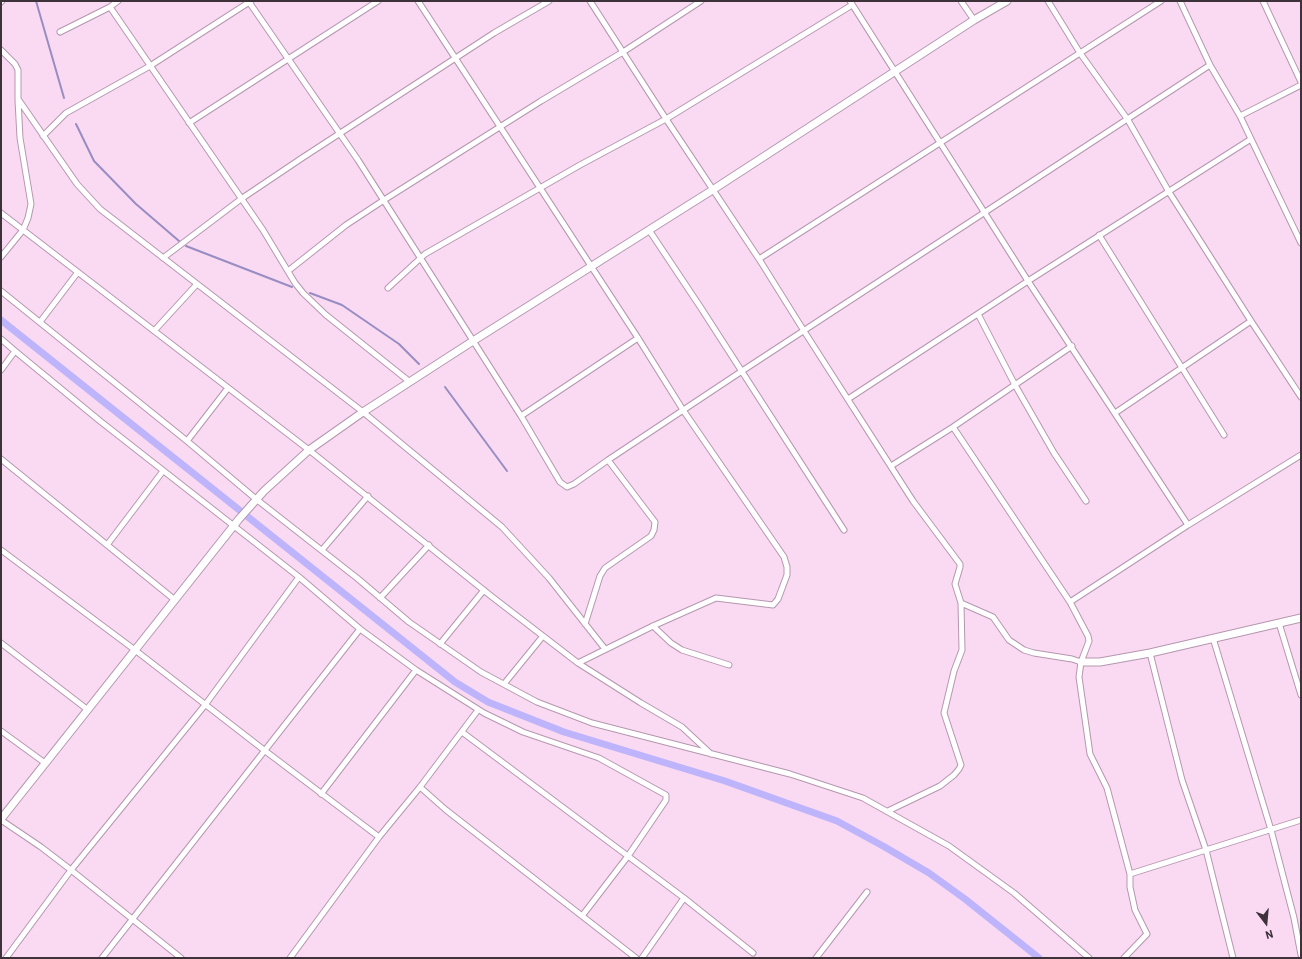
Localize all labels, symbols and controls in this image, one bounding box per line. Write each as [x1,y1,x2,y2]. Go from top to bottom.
north arrow [1246,903,1286,943]
text: N [1264,928,1275,942]

